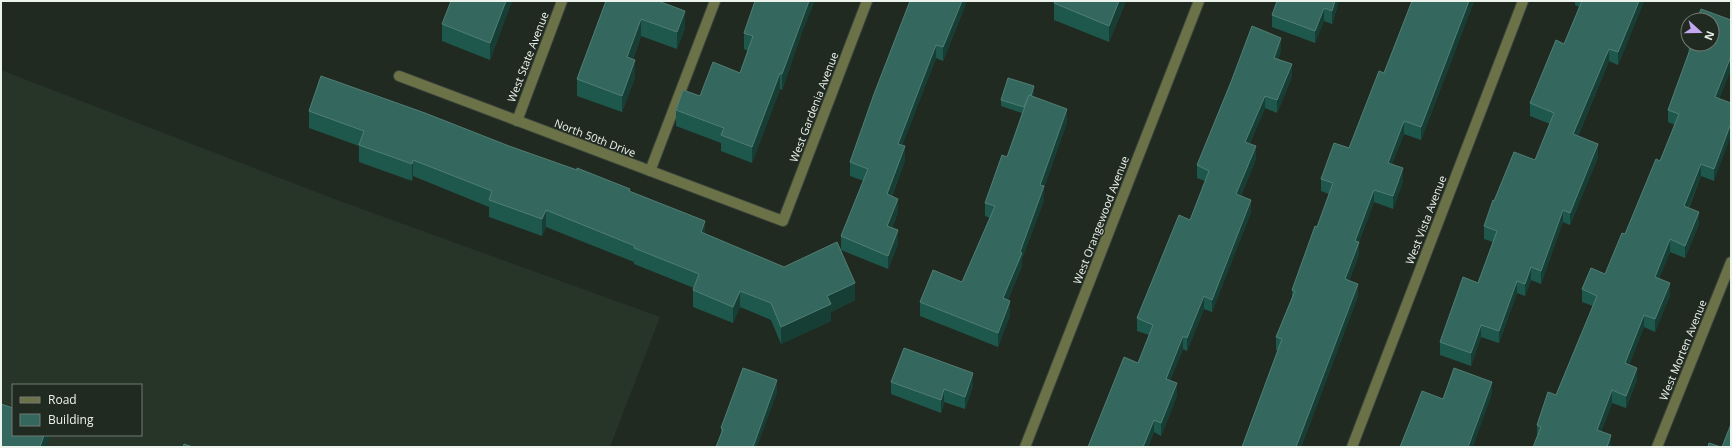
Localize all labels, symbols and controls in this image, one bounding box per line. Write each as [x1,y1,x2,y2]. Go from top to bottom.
street label: West State Avenue [503,9,552,104]
north arrow [1680,12,1720,52]
text: N [1701,29,1718,43]
street label: West Gardenia Avenue [786,50,841,164]
street label: North 50th Drive [552,115,638,160]
street label: West Orangewood Avenue [1069,154,1132,286]
street label: West Vista Avenue [1402,173,1449,266]
street label: West Morten Avenue [1655,297,1710,402]
legend [12,384,142,436]
text: Road [48,391,77,408]
text: Building [48,411,94,428]

